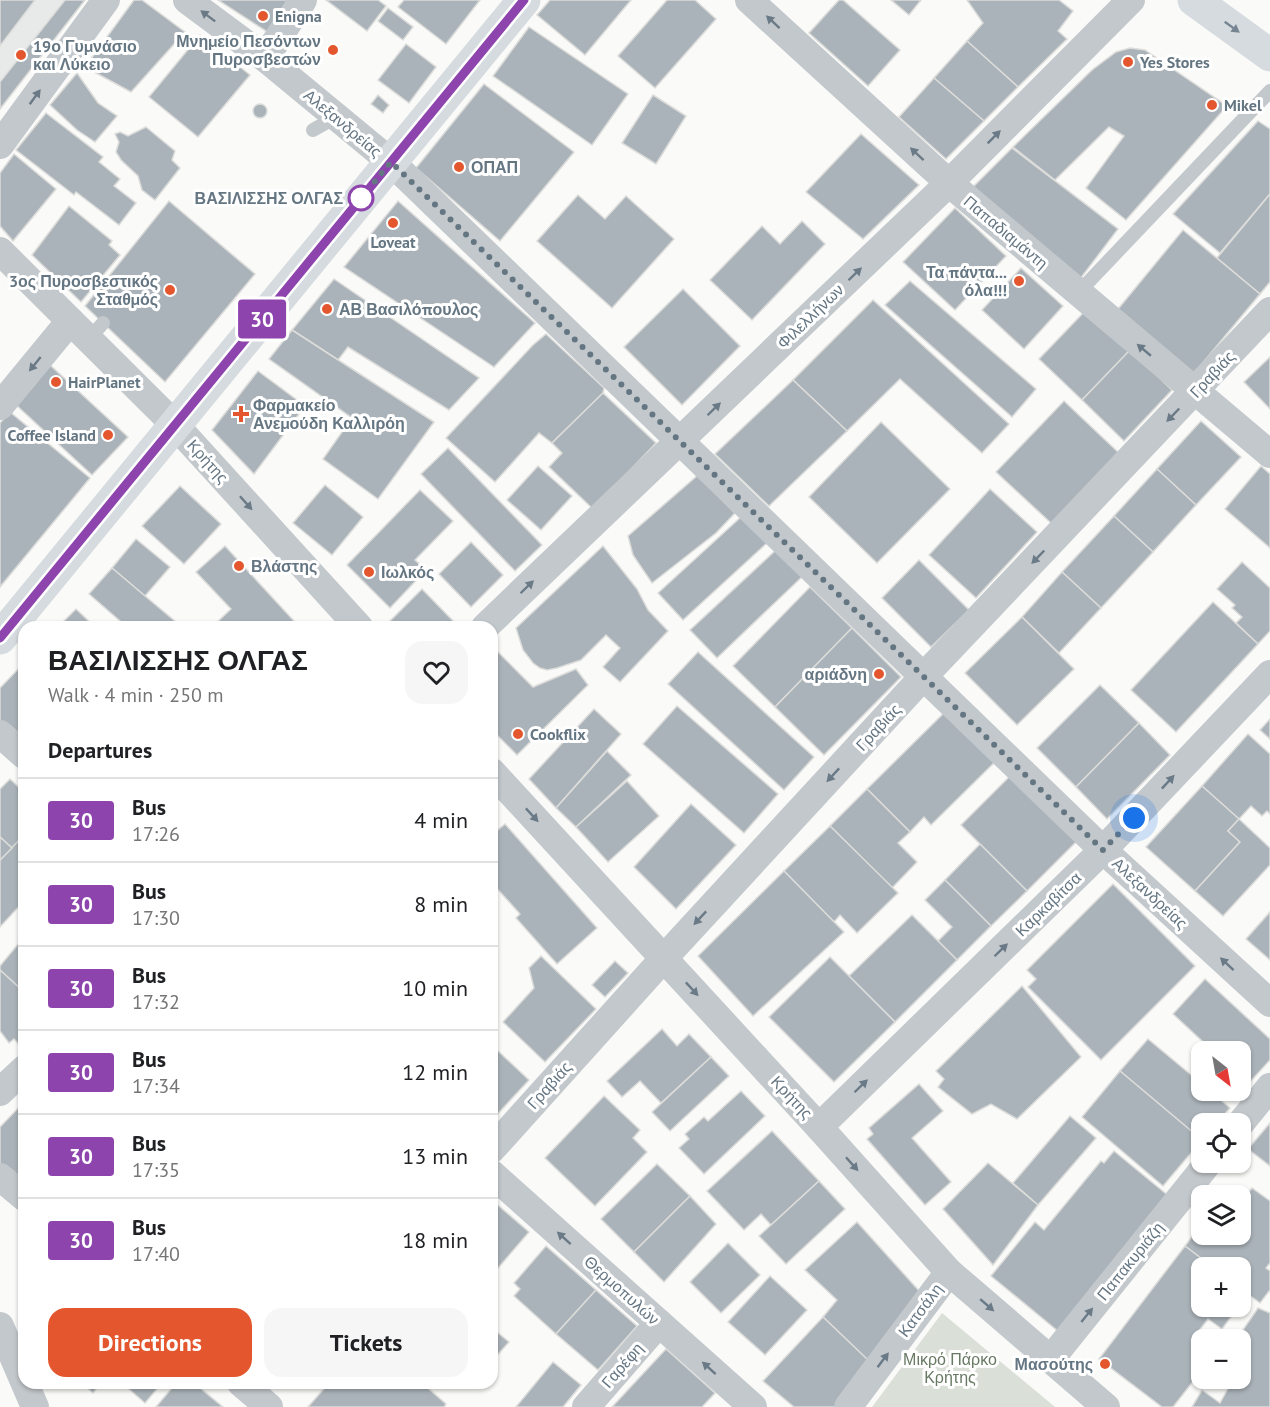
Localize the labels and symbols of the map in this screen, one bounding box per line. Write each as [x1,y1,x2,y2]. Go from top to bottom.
place label: Enigna [275,6,322,26]
marker: Enigna [256,9,270,23]
one-way arrow [201,10,217,22]
one-way arrow [766,15,781,29]
one-way arrow [1225,21,1240,33]
place label: Μνημείο Πεσόντων Πυροσβεστών [176,31,321,69]
place label: 19ο Γυμνάσιο και Λύκειο [33,36,137,74]
marker: Μνημείο Πεσόντων Πυροσβεστών [326,43,340,57]
marker: 19ο Γυμνάσιο και Λύκειο [14,48,28,62]
place label: Yes Stores [1139,52,1210,72]
marker: Yes Stores [1121,55,1135,69]
street label: Αλεξανδρείας [300,85,386,162]
one-way arrow [28,90,40,105]
place label: Mikel [1224,95,1262,115]
marker: Mikel [1205,98,1219,112]
one-way arrow [986,130,1001,144]
one-way arrow [910,148,925,161]
place label: ΟΠΑΠ [471,157,518,177]
marker: ΟΠΑΠ [452,160,466,174]
marker: ΒΑΣΙΛΙΣΣΗΣ ΟΛΓΑΣ [348,185,374,211]
place label: ΒΑΣΙΛΙΣΣΗΣ ΟΛΓΑΣ [195,188,343,208]
street label: Παπαδιαμάντη [960,191,1052,273]
marker: Loveat [386,216,400,230]
place label: Loveat [370,232,416,252]
place label: Τα πάντα... όλα!!! [926,262,1007,300]
one-way arrow [847,267,861,281]
place label: 3ος Πυροσβεστικός Σταθμός [9,271,158,309]
marker: Τα πάντα... όλα!!! [1012,274,1026,288]
street label: Φιλελλήνων [773,279,847,353]
marker: 3ος Πυροσβεστικός Σταθμός [163,283,177,297]
place label: ΑΒ Βασιλόπουλος [339,299,478,319]
line badge: 30 [235,300,289,338]
marker: ΑΒ Βασιλόπουλος [320,302,334,316]
one-way arrow [1136,343,1152,356]
street label: Γραβιάς [1185,346,1239,402]
one-way arrow [29,356,42,371]
place label: HairPlanet [68,372,141,392]
marker: HairPlanet [49,375,63,389]
place label: Φαρμακείο Ανεμούδη Καλλιρόη [253,395,405,433]
one-way arrow [707,402,721,416]
marker: Φαρμακείο Ανεμούδη Καλλιρόη [234,407,248,421]
one-way arrow [1166,408,1180,422]
place label: Coffee Island [8,425,96,445]
marker: Coffee Island [101,428,115,442]
street label: Κρήτης [183,435,233,487]
one-way arrow [239,495,252,510]
one-way arrow [1031,549,1045,564]
place label: Βλάστης [251,556,317,576]
marker: Βλάστης [232,559,246,573]
place label: Ιωλκός [381,562,434,582]
marker: Ιωλκός [362,565,376,579]
one-way arrow [520,580,534,594]
place label: αριάδνη [805,664,867,684]
marker: αριάδνη [872,667,886,681]
street label: Γραβιάς [851,699,905,755]
place label: Cookflix [530,724,586,744]
marker: Cookflix [511,727,525,741]
one-way arrow [826,768,840,783]
one-way arrow [1160,775,1174,789]
your location [1119,803,1149,833]
one-way arrow [524,807,538,821]
street label: Αλεξανδρείας [1108,853,1192,933]
street label: Καρκαβίτσα [1011,868,1085,940]
one-way arrow [693,911,707,926]
one-way arrow [993,943,1008,957]
one-way arrow [1220,957,1234,971]
one-way arrow [685,981,698,996]
north arrow [1191,1041,1251,1101]
street label: Γραβιάς [523,1057,576,1113]
street label: Κρήτης [767,1071,817,1123]
one-way arrow [854,1079,869,1093]
one-way arrow [845,1156,859,1171]
street label: Παπακυριάζη [1092,1218,1168,1304]
one-way arrow [557,1232,572,1245]
street label: Θερμοπυλών [580,1251,664,1329]
street label: Κατσάλη [893,1279,947,1341]
one-way arrow [979,1298,994,1311]
one-way arrow [1080,1307,1093,1323]
street label: Γαρέφη [597,1338,647,1392]
park label: Μικρό Πάρκο Κρήτης [903,1349,997,1387]
one-way arrow [876,1353,888,1368]
place label: Μασούτης [1015,1354,1093,1374]
marker: Μασούτης [1098,1357,1112,1371]
one-way arrow [702,1362,717,1375]

